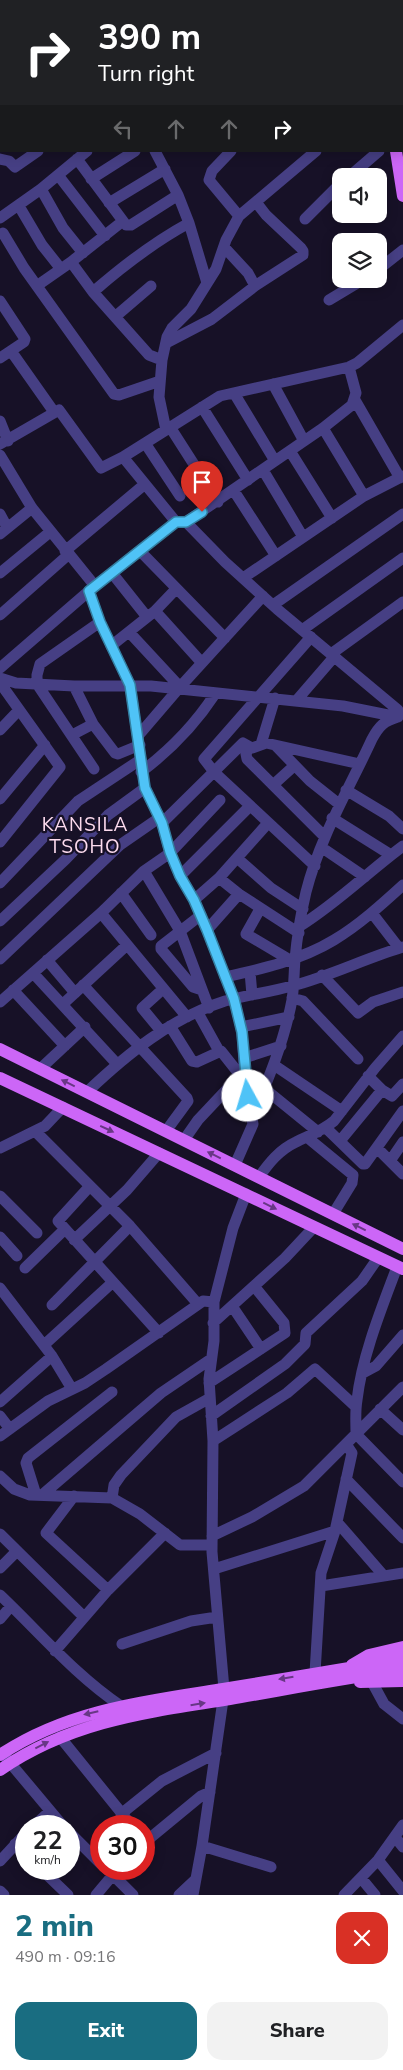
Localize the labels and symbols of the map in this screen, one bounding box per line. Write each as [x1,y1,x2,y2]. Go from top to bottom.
pin [181,461,223,512]
district label: KANSILA TSOHO [42,812,128,860]
position arrow [221,1069,273,1121]
one-way arrow [61,1079,75,1087]
one-way arrow [100,1125,114,1133]
one-way arrow [207,1151,221,1159]
one-way arrow [263,1202,277,1210]
one-way arrow [352,1223,366,1231]
one-way arrow [277,1674,293,1682]
one-way arrow [191,1699,207,1707]
one-way arrow [84,1709,99,1717]
one-way arrow [35,1741,49,1749]
speed limit sign: 30 [90,1815,155,1880]

